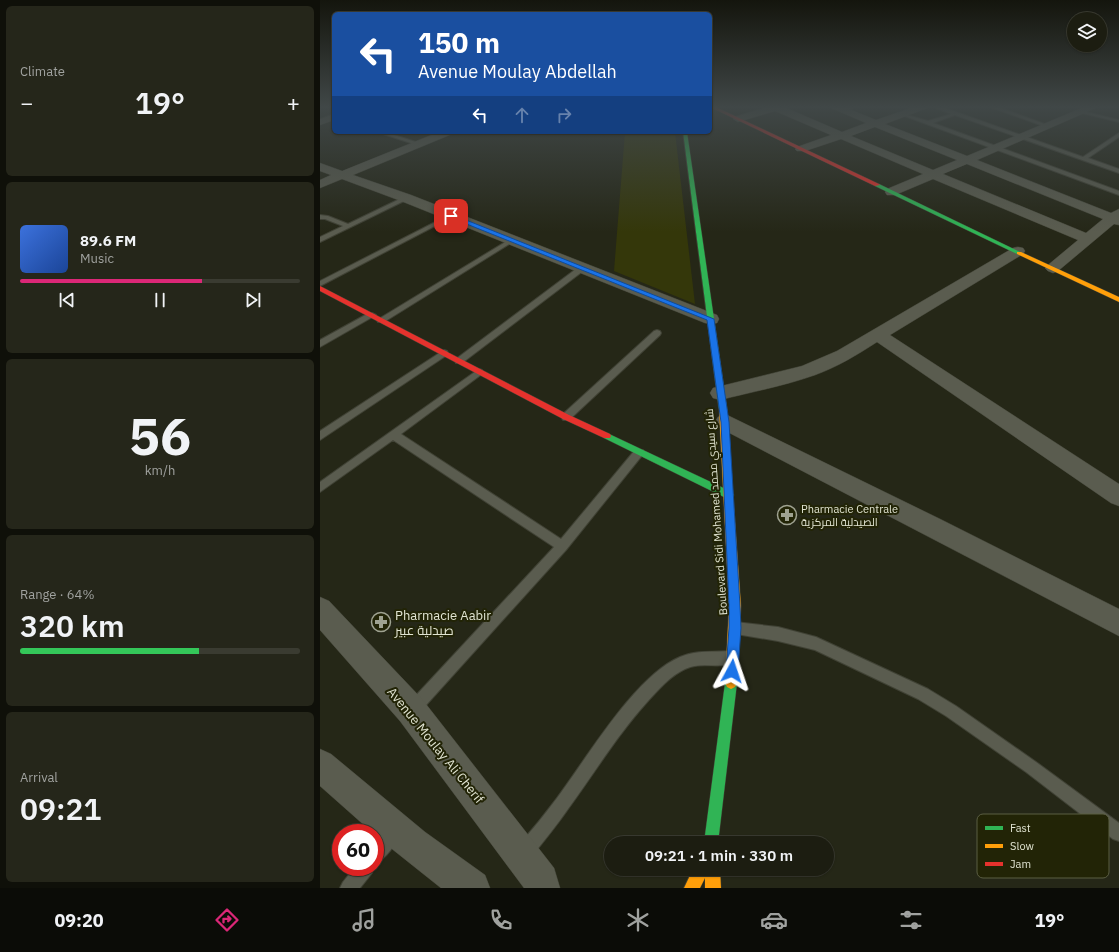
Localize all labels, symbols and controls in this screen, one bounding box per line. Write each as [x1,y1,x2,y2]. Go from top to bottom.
map controls [1067,12,1107,52]
button: layers [1067,12,1107,52]
text: 150 m [418,24,500,61]
icon: left [352,28,404,80]
text: Avenue Moulay Abdellah [418,60,617,83]
text: Climate [20,63,65,80]
text: 19° [135,83,185,122]
text: − [20,88,33,117]
text: + [287,88,300,117]
icon: left [469,104,491,126]
icon: ahead [511,104,533,126]
icon: right [553,104,575,126]
pin [434,199,468,233]
icon: arrive [440,205,462,227]
text: 89.6 FM [80,231,136,250]
text: Music [80,250,114,267]
icon: previous [56,289,78,311]
icon: pause [149,289,171,311]
icon: next [242,289,264,311]
text: 56 [129,402,191,469]
street label: Boulevard Sidi Mohamed شارع سيدي محمد [702,408,732,616]
text: km/h [145,462,175,479]
place label: Pharmacie Centrale الصيدلية المركزية [801,502,898,529]
pharmacy icon: Pharmacie Centrale الصيدلية المركزية [776,504,798,526]
text: Range · 64% [20,586,94,603]
text: 320 km [20,606,125,645]
place label: Pharmacie Aabir صيدلية عبير [394,607,491,639]
pharmacy icon: Pharmacie Aabir صيدلية عبير [370,611,392,633]
position arrow [711,650,753,692]
street label: Avenue Moulay Ali Cherif [383,684,488,807]
text: Arrival [20,769,58,786]
text: 09:21 [20,789,102,828]
legend [977,814,1109,878]
text: Fast [1010,821,1031,835]
speed limit sign: 60 [332,824,384,876]
text: Slow [1010,839,1034,853]
text: 09:21 · 1 min · 330 m [645,846,793,865]
text: Jam [1010,857,1031,871]
icon: directions [213,906,241,934]
icon: music [350,906,378,934]
icon: phone [487,906,515,934]
icon: climate [624,906,652,934]
icon: car [760,906,788,934]
icon: filters [897,906,925,934]
text: 09:20 [54,909,104,932]
text: 19° [1034,909,1064,932]

